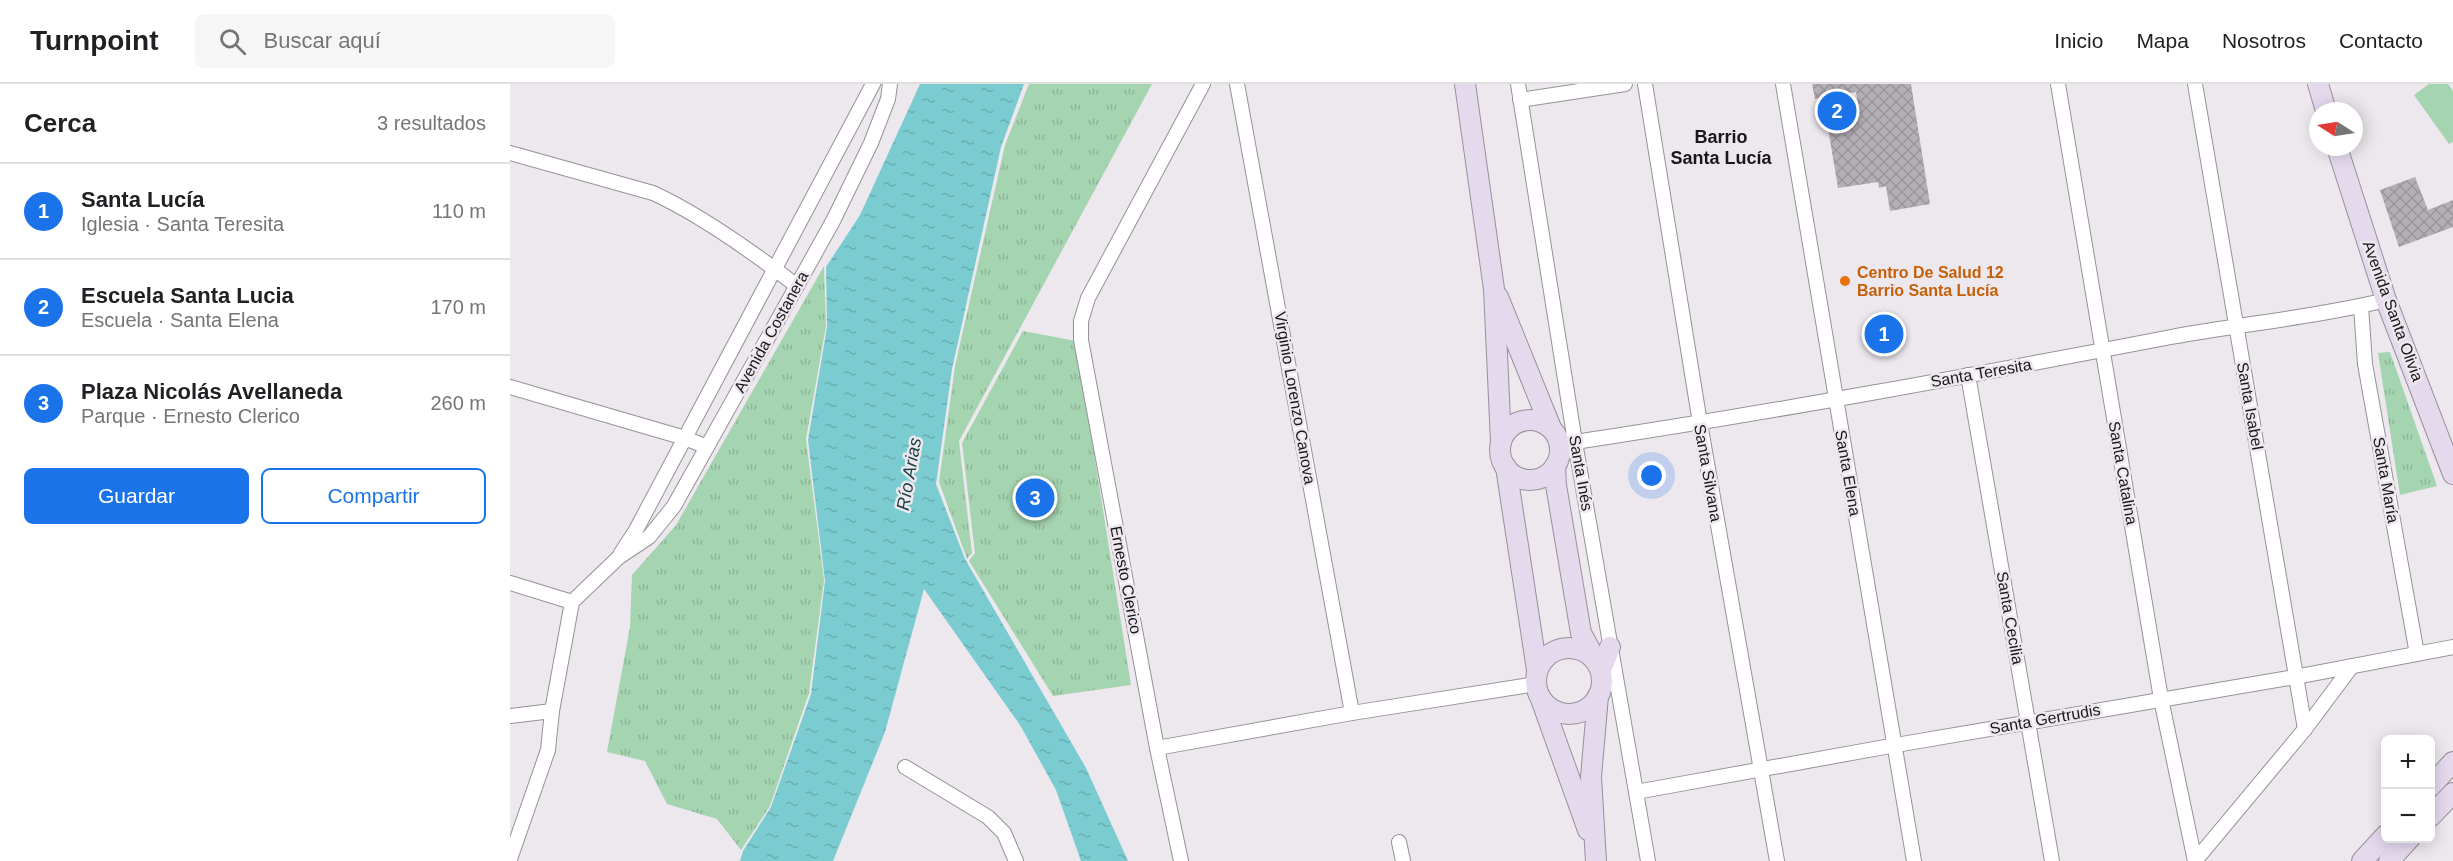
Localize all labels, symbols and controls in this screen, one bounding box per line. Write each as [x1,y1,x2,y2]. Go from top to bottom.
search box [195,14,615,68]
text: Turnpoint [30,25,159,56]
icon: search [216,25,249,58]
text: Buscar aquí [264,28,381,53]
text: Inicio [2054,29,2103,52]
text: Mapa [2136,29,2189,52]
text: Nosotros [2222,29,2306,52]
text: Contacto [2339,29,2423,52]
pin: 2 [1818,88,1856,134]
north arrow [2309,102,2363,156]
text: Cerca [24,108,96,138]
text: 3 resultados [377,112,486,134]
district label: Barrio Santa Lucía [1670,127,1773,168]
text: Santa Lucía [81,187,204,212]
text: 1 [38,200,49,222]
text: 110 m [432,200,486,222]
text: Iglesia · Santa Teresita [81,213,284,235]
street label: Avenida Santa Olivia [2360,238,2426,384]
place label: Centro De Salud 12 Barrio Santa Lucía [1857,264,2004,299]
street label: Avenida Costanera [731,268,811,396]
marker: Centro De Salud 12 Barrio Santa Lucía [1838,274,1852,288]
text: Escuela Santa Lucia [81,283,294,308]
text: 2 [38,296,49,318]
text: 170 m [430,296,486,318]
text: Escuela · Santa Elena [81,309,279,331]
street label: Virginio Lorenzo Canova [1271,310,1319,486]
pin: 1 [1864,312,1904,356]
street label: Santa Teresita [1929,356,2033,390]
street label: Santa Isabel [2234,361,2266,451]
text: Plaza Nicolás Avellaneda [81,379,342,404]
text: 3 [38,392,49,414]
text: 260 m [430,392,486,414]
text: Parque · Ernesto Clerico [81,405,300,427]
street label: Santa Catalina [2106,420,2141,526]
street label: Santa Silvana [1691,423,1725,523]
street label: Santa Elena [1832,429,1864,517]
street label: Santa Inés [1566,434,1596,512]
water label: Río Arias [893,436,925,512]
street label: Santa María [2370,436,2402,524]
your location [1637,461,1666,490]
button: Guardar [24,468,249,524]
button: Compartir [261,468,486,524]
pin: 3 [1016,476,1054,520]
street label: Ernesto Clerico [1107,525,1145,635]
street label: Santa Cecilia [1993,570,2027,666]
street label: Santa Gertrudis [1988,701,2102,737]
map controls [2381,735,2435,843]
button: + [2381,735,2435,789]
button: − [2381,789,2435,843]

